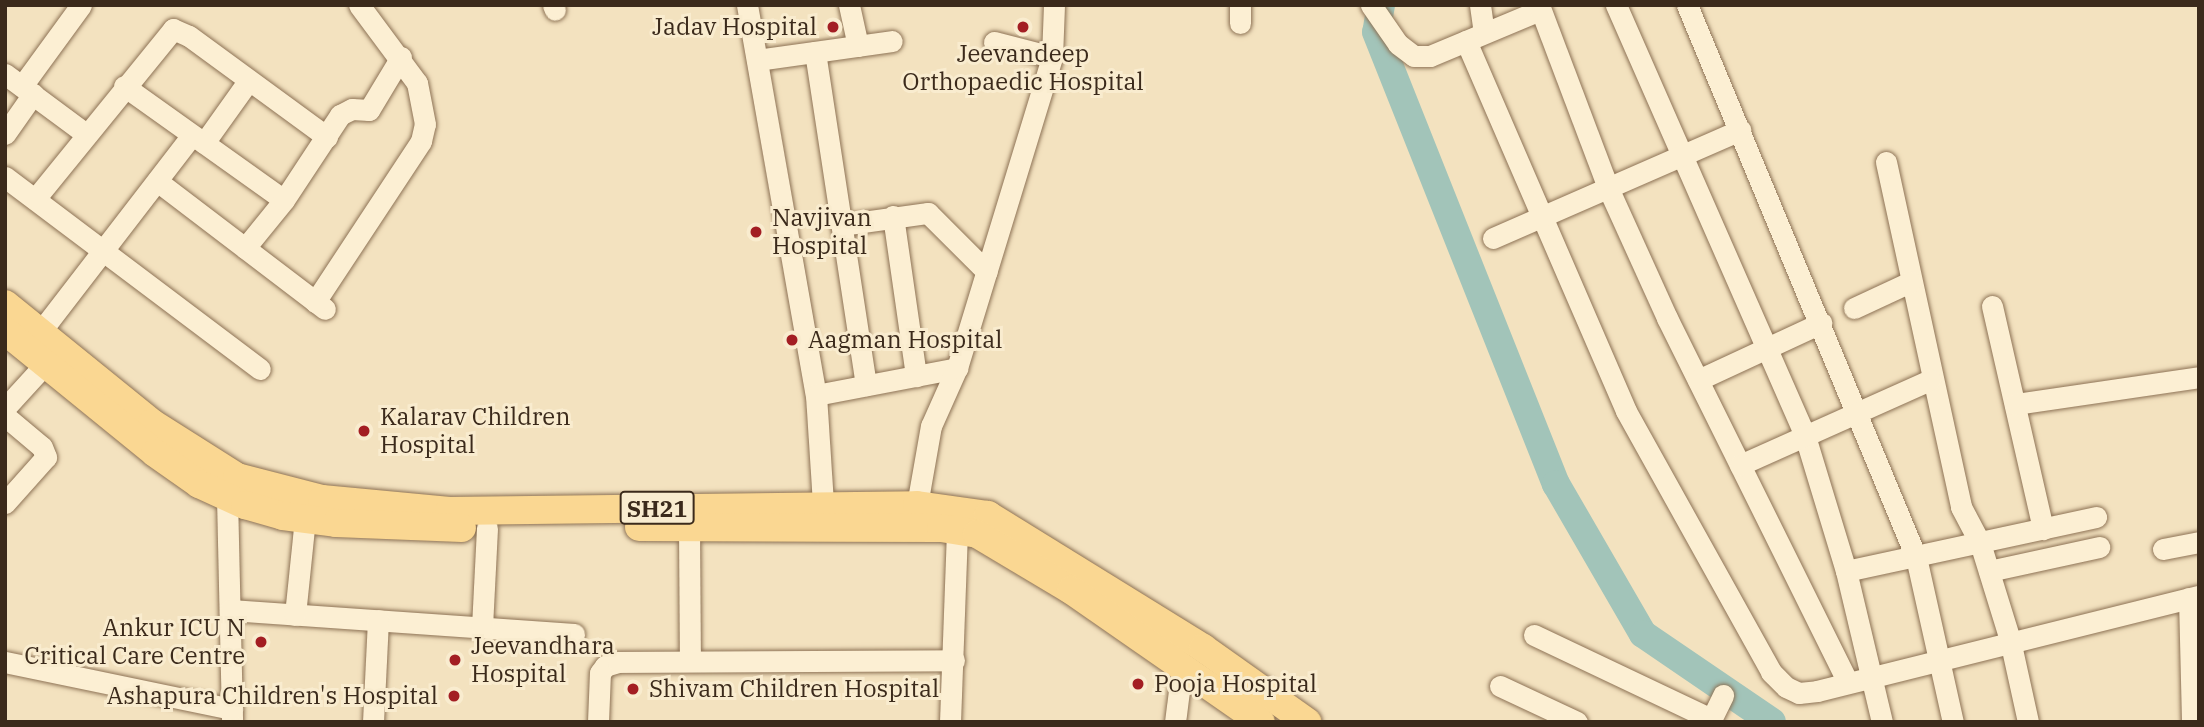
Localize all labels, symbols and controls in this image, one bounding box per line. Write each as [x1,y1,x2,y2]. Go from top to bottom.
place label: Jadav Hospital [652,13,817,41]
marker: Jadav Hospital [823,17,843,37]
marker: Jeevandeep Orthopaedic Hospital [1013,17,1033,37]
place label: Jeevandeep Orthopaedic Hospital [902,40,1144,96]
place label: Navjivan Hospital [772,204,872,260]
marker: Navjivan Hospital [746,222,766,242]
place label: Aagman Hospital [808,326,1003,354]
marker: Aagman Hospital [782,330,802,350]
place label: Kalarav Children Hospital [380,403,571,459]
marker: Kalarav Children Hospital [354,421,374,441]
road number: SH21 [618,488,696,528]
place label: Ankur ICU N Critical Care Centre [24,614,245,670]
marker: Ankur ICU N Critical Care Centre [251,632,271,652]
place label: Jeevandhara Hospital [471,632,615,688]
marker: Jeevandhara Hospital [445,650,465,670]
place label: Pooja Hospital [1154,670,1317,698]
marker: Pooja Hospital [1128,674,1148,694]
place label: Shivam Children Hospital [649,675,939,703]
marker: Shivam Children Hospital [623,679,643,699]
place label: Ashapura Children's Hospital [107,682,438,710]
marker: Ashapura Children's Hospital [444,686,464,706]

